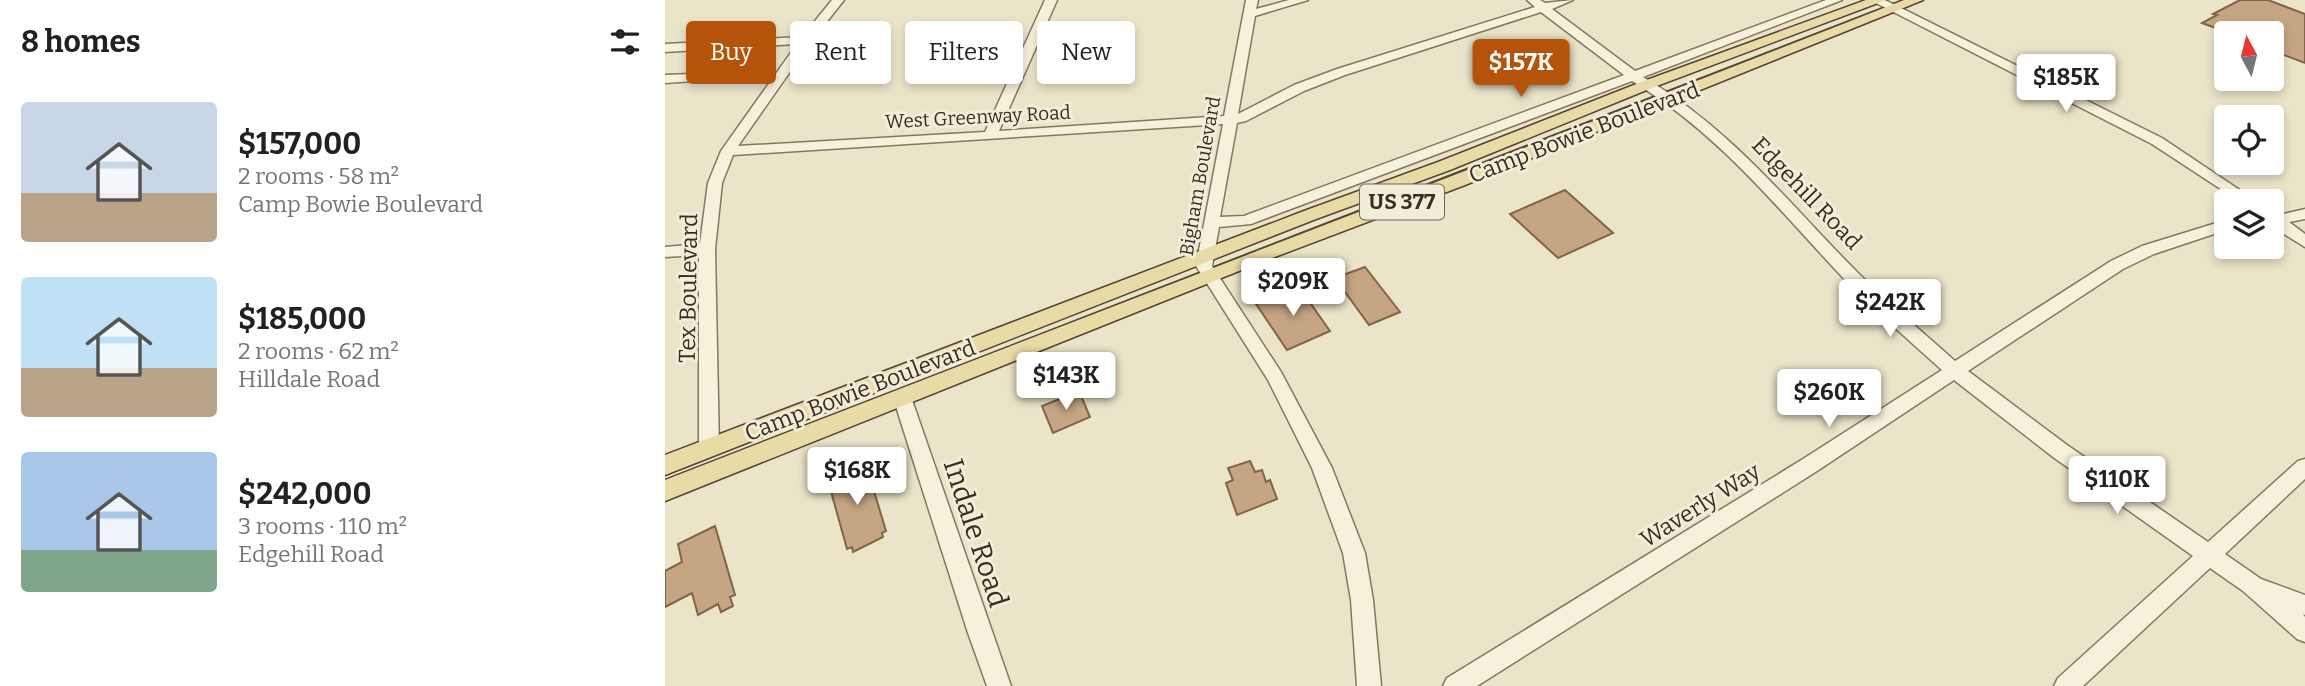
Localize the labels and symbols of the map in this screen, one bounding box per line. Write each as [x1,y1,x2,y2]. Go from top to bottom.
north arrow [2214,21,2284,91]
pin: $157K [1472,40,1570,99]
pin: $185K [2017,54,2115,114]
street label: Camp Bowie Boulevard [1465,75,1704,189]
street label: Bigham Boulevard [1175,94,1225,258]
street label: West Greenway Road [885,101,1071,133]
street label: Edgehill Road [1746,131,1868,255]
road number: US 377 [1360,184,1444,220]
street label: Tex Boulevard [673,213,703,363]
pin: $209K [1244,258,1342,318]
pin: $242K [1841,280,1939,339]
street label: Camp Bowie Boulevard [741,333,980,447]
pin: $143K [1017,352,1115,412]
pin: $260K [1780,370,1878,429]
pin: $168K [808,448,906,507]
street label: Indale Road [937,455,1015,611]
pin: $110K [2068,456,2166,516]
street label: Waverly Way [1635,457,1766,553]

